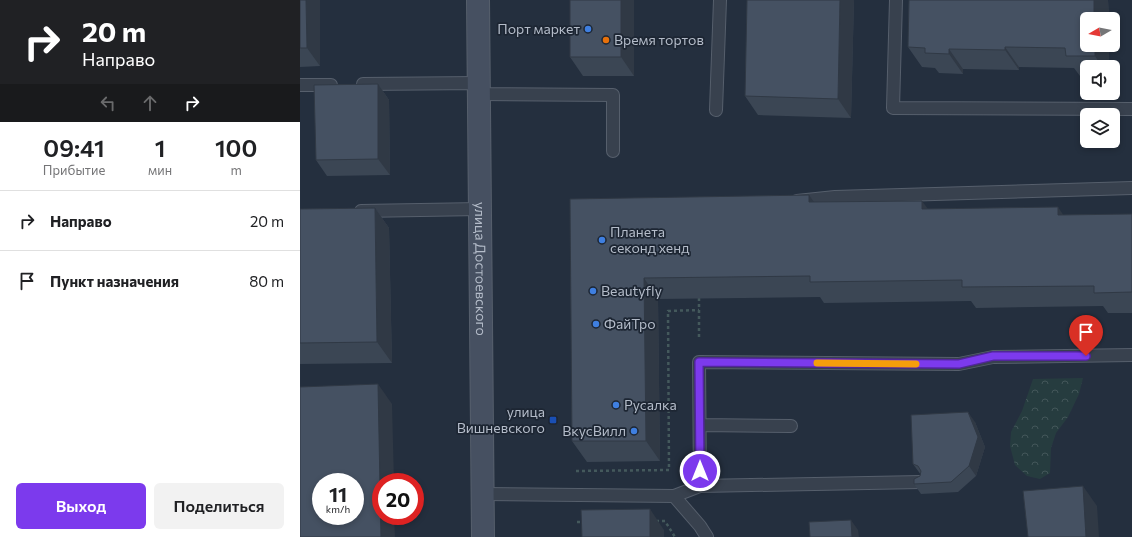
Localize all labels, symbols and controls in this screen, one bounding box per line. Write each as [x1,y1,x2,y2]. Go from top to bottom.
north arrow [1080,12,1120,52]
map controls [1080,12,1120,148]
text: 20 m [82,14,146,48]
icon: right [16,16,68,68]
place label: Порт маркет [497,20,580,37]
marker: Порт маркет [583,24,593,34]
place label: Время тортов [614,31,704,48]
marker: Время тортов [601,35,611,45]
text: Направо [82,48,155,70]
button: sound [1080,60,1120,100]
icon: left [97,92,119,114]
icon: ahead [139,92,161,114]
icon: right [181,92,203,114]
button: layers [1080,108,1120,148]
text: 09:41 [43,133,105,162]
text: 1 [155,133,165,162]
text: 100 [215,133,257,162]
text: Прибытие [43,162,105,178]
text: мин [148,162,172,178]
text: m [230,162,242,178]
street label: улица Достоевского [472,202,490,336]
icon: right [16,210,38,232]
text: Направо [50,212,112,230]
text: 20 m [250,212,284,230]
place label: Планета секонд хенд [610,223,689,256]
marker: Планета секонд хенд [597,235,607,245]
icon: arrive [16,270,38,292]
text: Пункт назначения [50,272,179,290]
text: 80 m [249,272,284,290]
place label: Beautyfly [601,282,662,299]
marker: Beautyfly [588,286,598,296]
place label: ФайТро [604,315,656,332]
pin [1069,315,1103,356]
marker: ФайТро [591,319,601,329]
icon: arrive [1075,321,1097,343]
place label: Русалка [624,396,677,413]
marker: Русалка [611,400,621,410]
place label: улица Вишневского [457,403,545,436]
marker: улица Вишневского [548,415,558,425]
place label: ВкусВилл [562,422,626,439]
marker: ВкусВилл [629,426,639,436]
position arrow [679,450,721,492]
speed limit sign: 20 [372,473,424,525]
text: 11 [329,482,347,506]
button: Выход [16,483,146,529]
button: Поделиться [154,483,284,529]
text: km/h [326,503,350,515]

